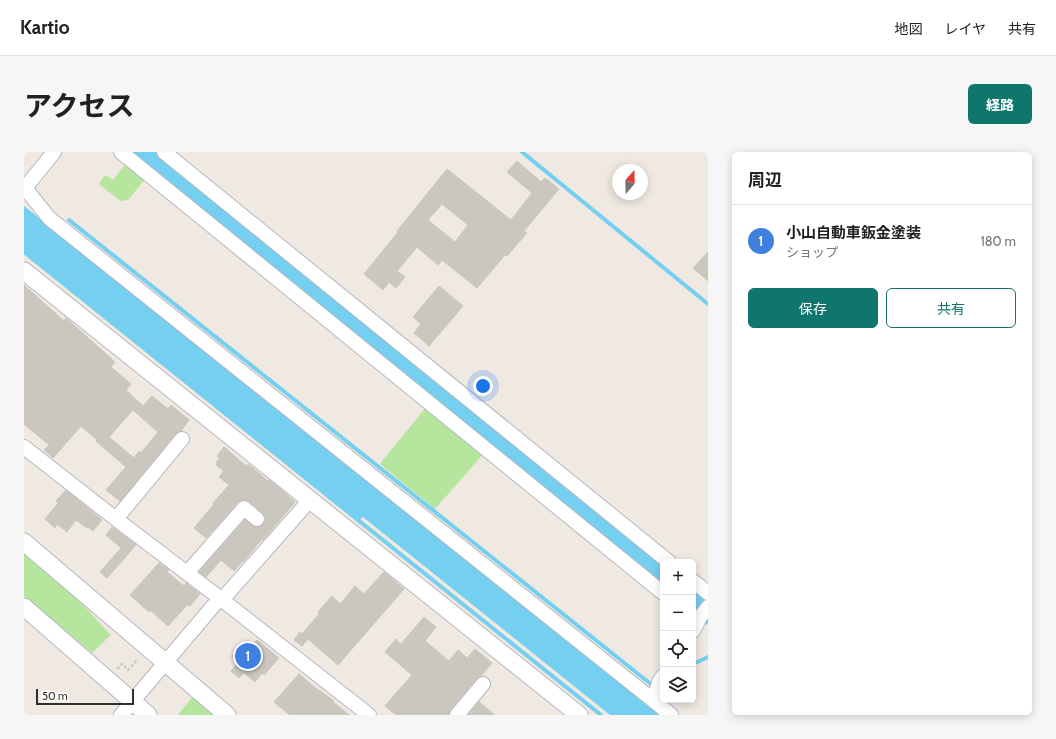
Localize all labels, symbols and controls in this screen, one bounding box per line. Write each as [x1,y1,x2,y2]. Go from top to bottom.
text: Kartio [20,16,69,39]
text: 地図 [894,20,922,38]
text: レイヤ [944,20,986,38]
text: 共有 [1008,20,1036,38]
button: 経路 [968,84,1032,124]
text: アクセス [24,89,135,123]
north arrow [612,164,648,200]
text: 周辺 [748,170,782,190]
text: 小山自動車鈑金塗装 [786,224,921,242]
text: 1 [759,233,763,249]
text: 180 m [980,233,1016,249]
text: ショップ [786,244,838,260]
button: 保存 [748,288,878,328]
button: 共有 [886,288,1016,328]
your location [473,376,493,396]
map controls [660,559,696,703]
button: + [660,559,696,595]
button: − [660,595,696,631]
button: locate [660,631,696,667]
pin: 1 [235,641,261,671]
button: layers [660,667,696,703]
scale bar [36,687,134,706]
text: 50 m [42,689,68,703]

